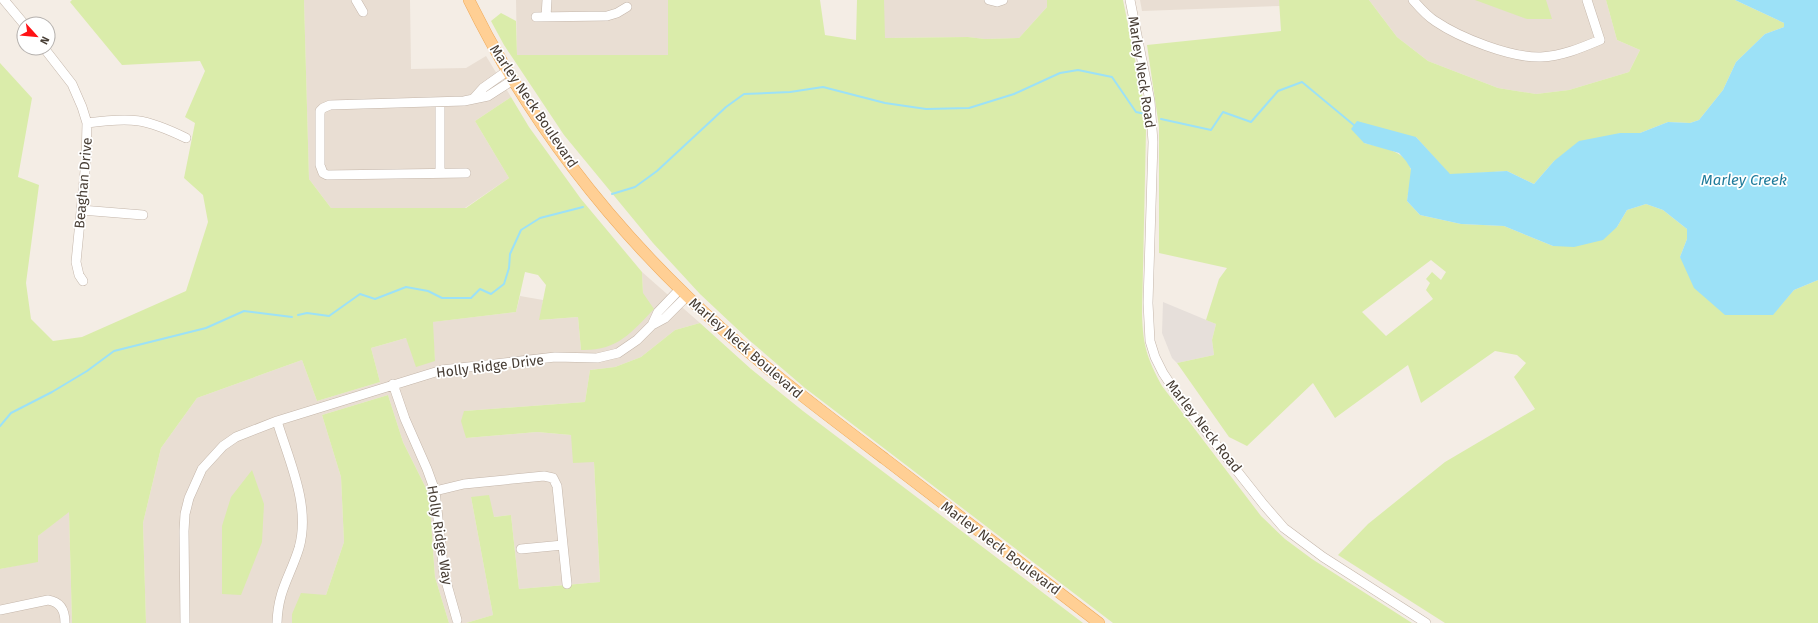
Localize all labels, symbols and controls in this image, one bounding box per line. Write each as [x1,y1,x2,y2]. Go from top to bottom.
street label: Marley Neck Road [1124,15,1159,129]
north arrow [16,16,56,56]
text: N [37,34,52,47]
street label: Marley Neck Boulevard [486,41,581,171]
street label: Beaghan Drive [71,137,96,229]
water label: Marley Creek [1701,171,1787,189]
street label: Marley Neck Boulevard [685,294,806,402]
street label: Holly Ridge Drive [435,351,545,382]
street label: Marley Neck Road [1162,376,1245,476]
street label: Holly Ridge Way [423,484,456,586]
street label: Marley Neck Boulevard [938,498,1064,599]

